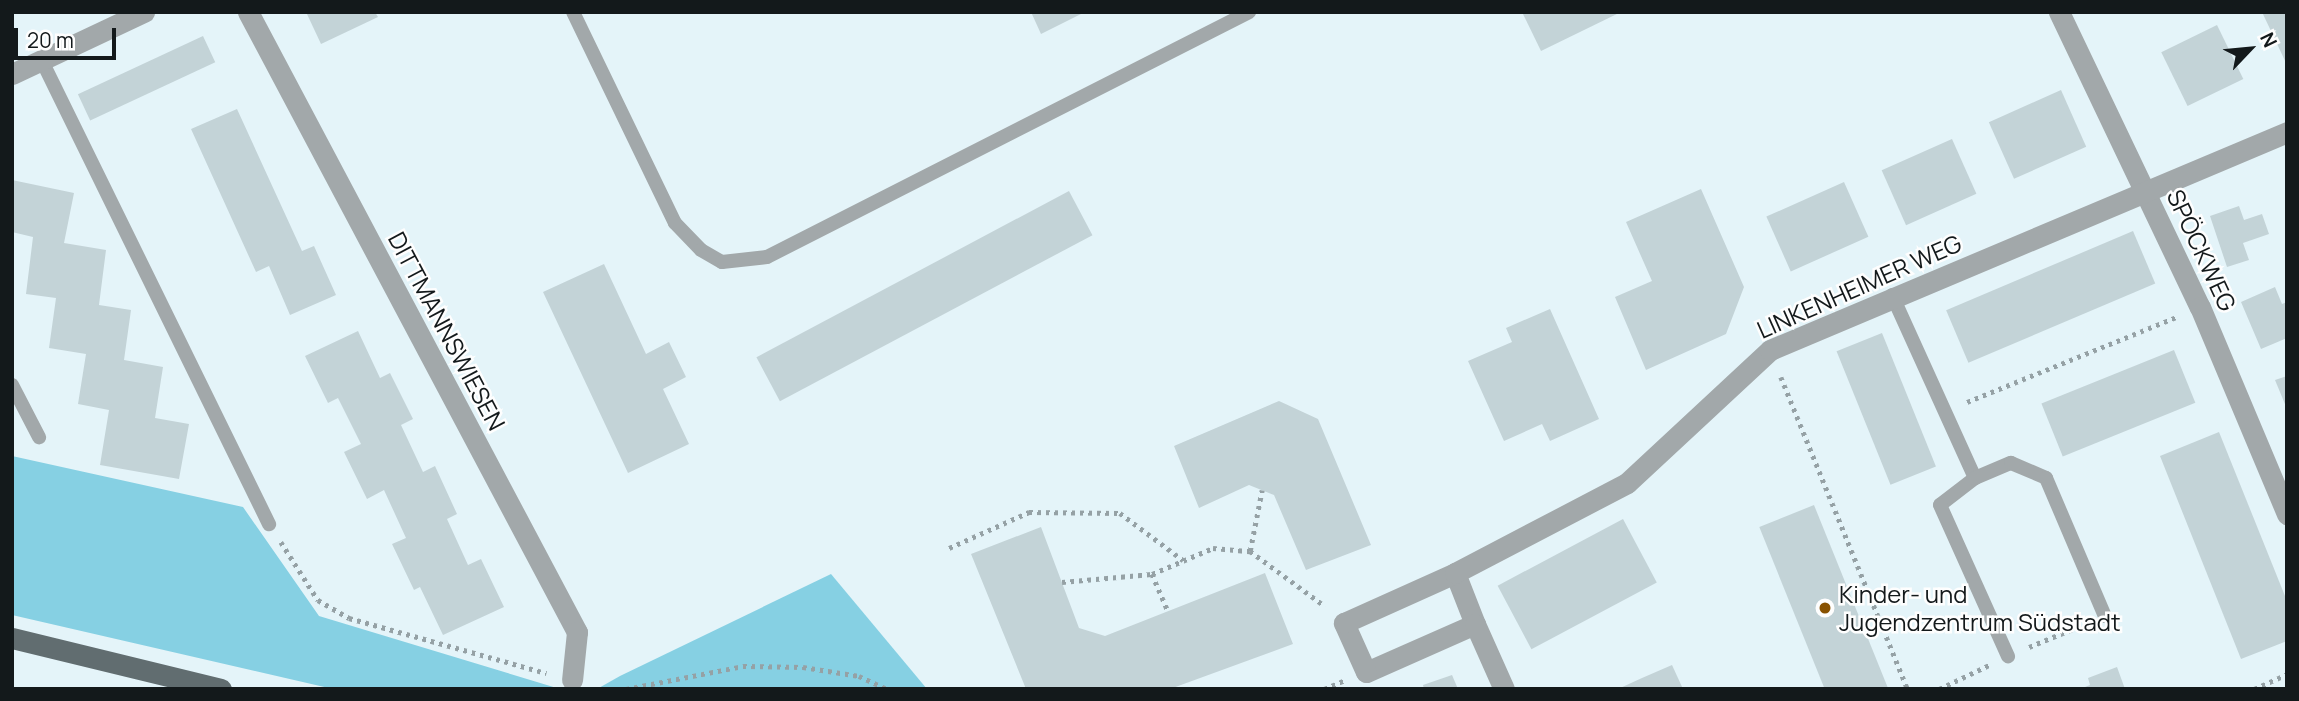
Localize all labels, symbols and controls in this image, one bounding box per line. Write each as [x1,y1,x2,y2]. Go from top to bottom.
scale bar [18,14,119,58]
north arrow [2215,14,2285,84]
text: 20 m [27,26,74,54]
text: N [2254,28,2284,52]
street label: SPÖCKWEG [2161,185,2243,315]
street label: DITTMANNSWIESEN [383,227,511,435]
street label: LINKENHEIMER WEG [1752,228,1966,344]
place label: Kinder- und Jugendzentrum Südstadt [1839,580,2121,636]
marker: Kinder- und Jugendzentrum Südstadt [1817,600,1833,616]

